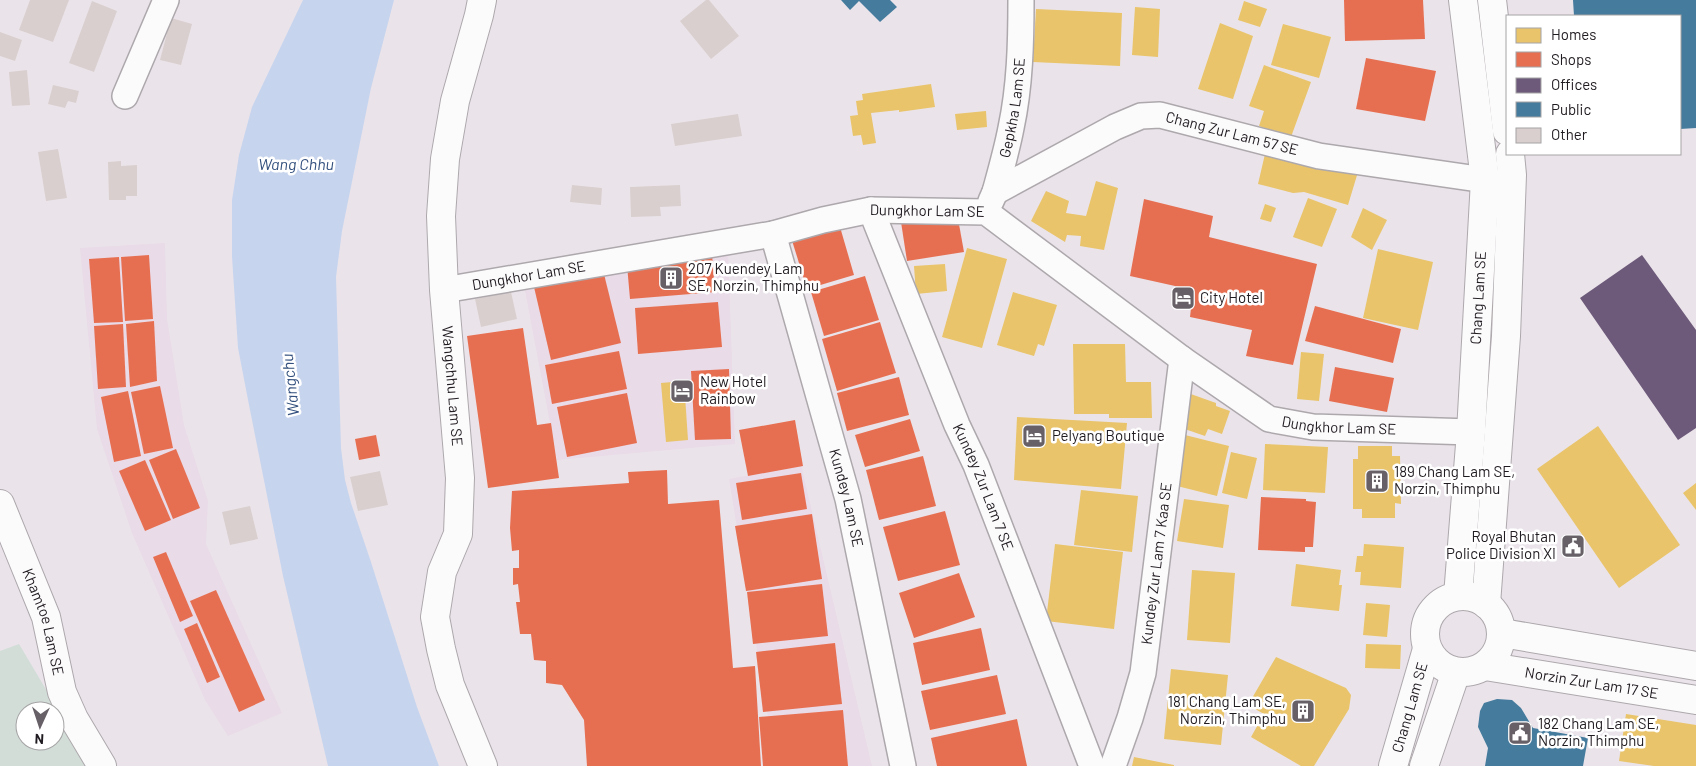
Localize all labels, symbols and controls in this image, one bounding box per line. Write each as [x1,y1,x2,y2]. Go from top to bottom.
legend [1506,15,1681,155]
text: Homes [1551,25,1596,43]
text: Shops [1551,50,1591,68]
street label: Gepkha Lam SE [995,57,1028,160]
text: Offices [1551,75,1597,93]
text: Public [1551,100,1591,118]
street label: Chang Zur Lam 57 SE [1164,107,1300,158]
text: Other [1551,125,1588,143]
water label: Wang Chhu [258,154,334,173]
street label: Dungkhor Lam SE [870,200,985,220]
street label: Chang Lam SE [1466,250,1489,345]
street label: Dungkhor Lam SE [470,256,587,293]
place label: 207 Kuendey Lam SE, Norzin, Thimphu [688,259,819,294]
building icon: 207 Kuendey Lam SE, Norzin, Thimphu [658,265,684,291]
hotel icon: City Hotel [1170,285,1196,311]
place label: City Hotel [1200,288,1263,306]
street label: Wangchhu Lam SE [439,325,467,447]
water label: Wangchu [277,353,302,417]
place label: New Hotel Rainbow [700,372,766,407]
hotel icon: New Hotel Rainbow [669,378,695,404]
street label: Dungkhor Lam SE [1281,412,1397,438]
street label: Kundey Zur Lam 7 SE [950,420,1018,553]
hotel icon: Pelyang Boutique [1021,423,1047,449]
place label: Pelyang Boutique [1052,426,1165,444]
street label: Kundey Lam SE [826,447,868,549]
place label: 189 Chang Lam SE, Norzin, Thimphu [1394,462,1515,497]
building icon: 189 Chang Lam SE, Norzin, Thimphu [1364,468,1390,494]
street label: Kundey Zur Lam 7 Kaa SE [1137,481,1175,645]
place label: Royal Bhutan Police Division XI [1446,527,1556,562]
public building icon: Royal Bhutan Police Division XI [1560,533,1586,559]
street label: Khamtoe Lam SE [19,565,68,677]
street label: Chang Lam SE [1387,660,1431,755]
street label: Norzin Zur Lam 17 SE [1524,663,1660,702]
place label: 181 Chang Lam SE, Norzin, Thimphu [1168,692,1286,727]
building icon: 181 Chang Lam SE, Norzin, Thimphu [1290,698,1316,724]
north arrow [15,701,65,751]
place label: 182 Chang Lam SE, Norzin, Thimphu [1538,714,1659,749]
public building icon: 182 Chang Lam SE, Norzin, Thimphu [1507,720,1533,746]
text: N [34,731,44,748]

